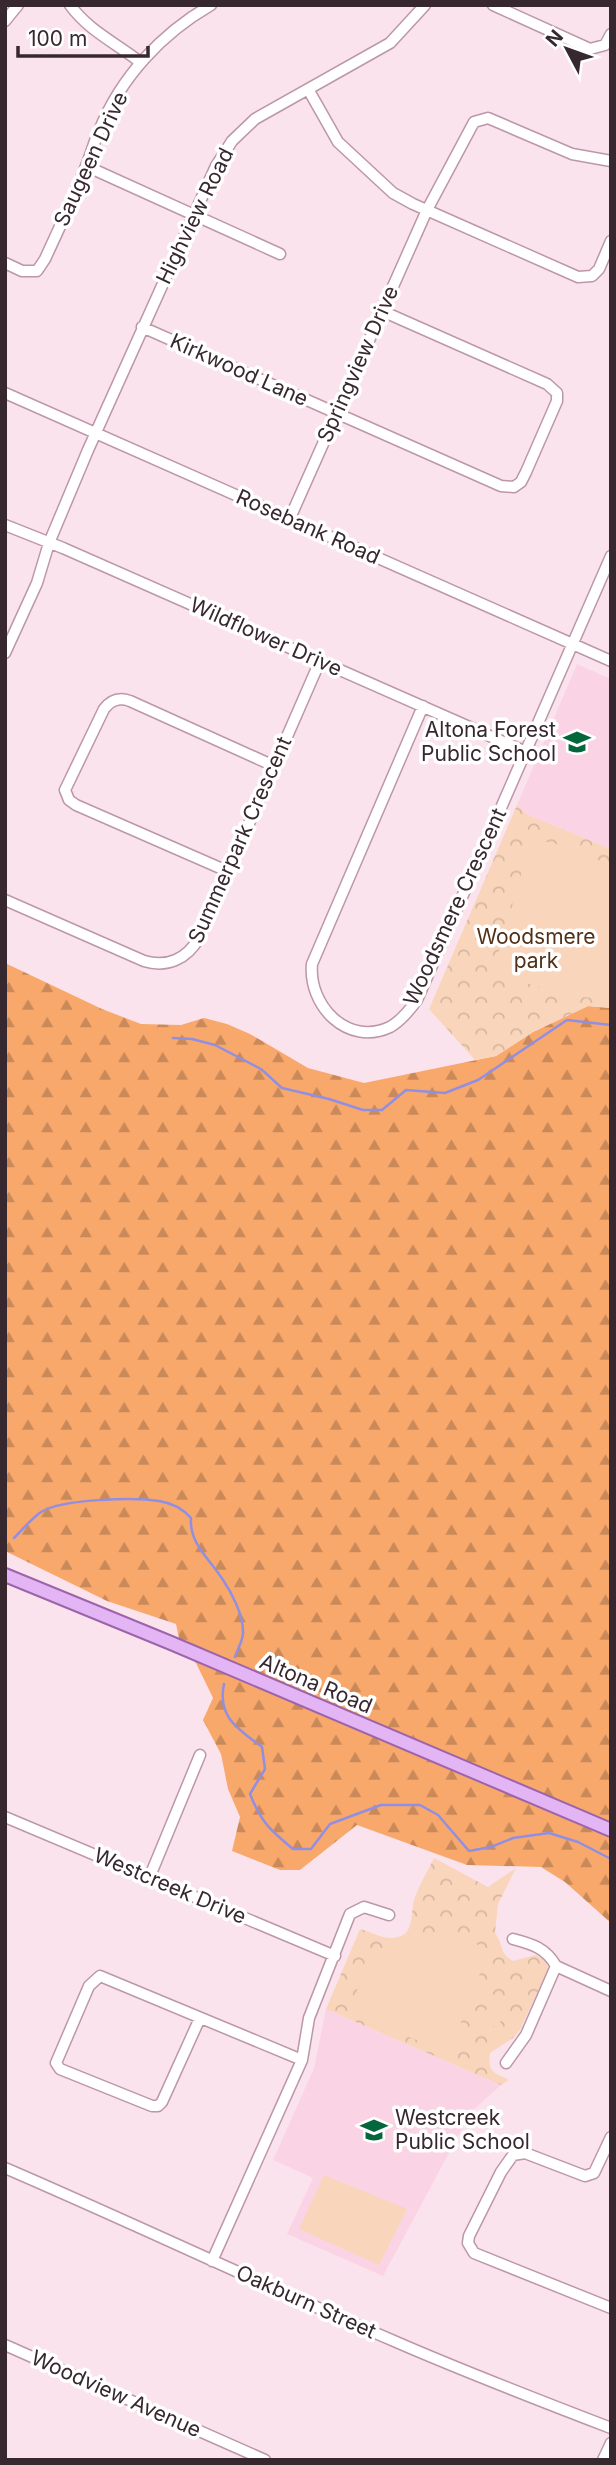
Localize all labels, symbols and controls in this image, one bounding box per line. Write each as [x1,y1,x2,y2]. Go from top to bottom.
scale bar [18,14,147,58]
north arrow [532,14,602,84]
text: N [541,25,568,51]
text: 100 m [28,26,87,51]
street label: Saugeen Drive [48,88,133,230]
street label: Highview Road [151,144,238,288]
street label: Springview Drive [312,282,403,446]
street label: Kirkwood Lane [166,328,312,411]
street label: Rosebank Road [233,484,384,569]
street label: Wildflower Drive [186,592,346,681]
place label: Altona Forest Public School [421,717,556,766]
school or university icon: Altona Forest Public School [562,727,592,757]
street label: Summerpark Crescent [183,733,296,947]
street label: Woodsmere Crescent [398,804,511,1009]
park label: Woodsmere park [476,924,596,973]
street label: Altona Road [256,1649,376,1718]
street label: Westcreek Drive [90,1842,250,1929]
place label: Westcreek Public School [395,2105,530,2154]
school or university icon: Westcreek Public School [359,2115,389,2145]
street label: Oakburn Street [232,2260,380,2344]
street label: Woodview Avenue [27,2345,205,2442]

